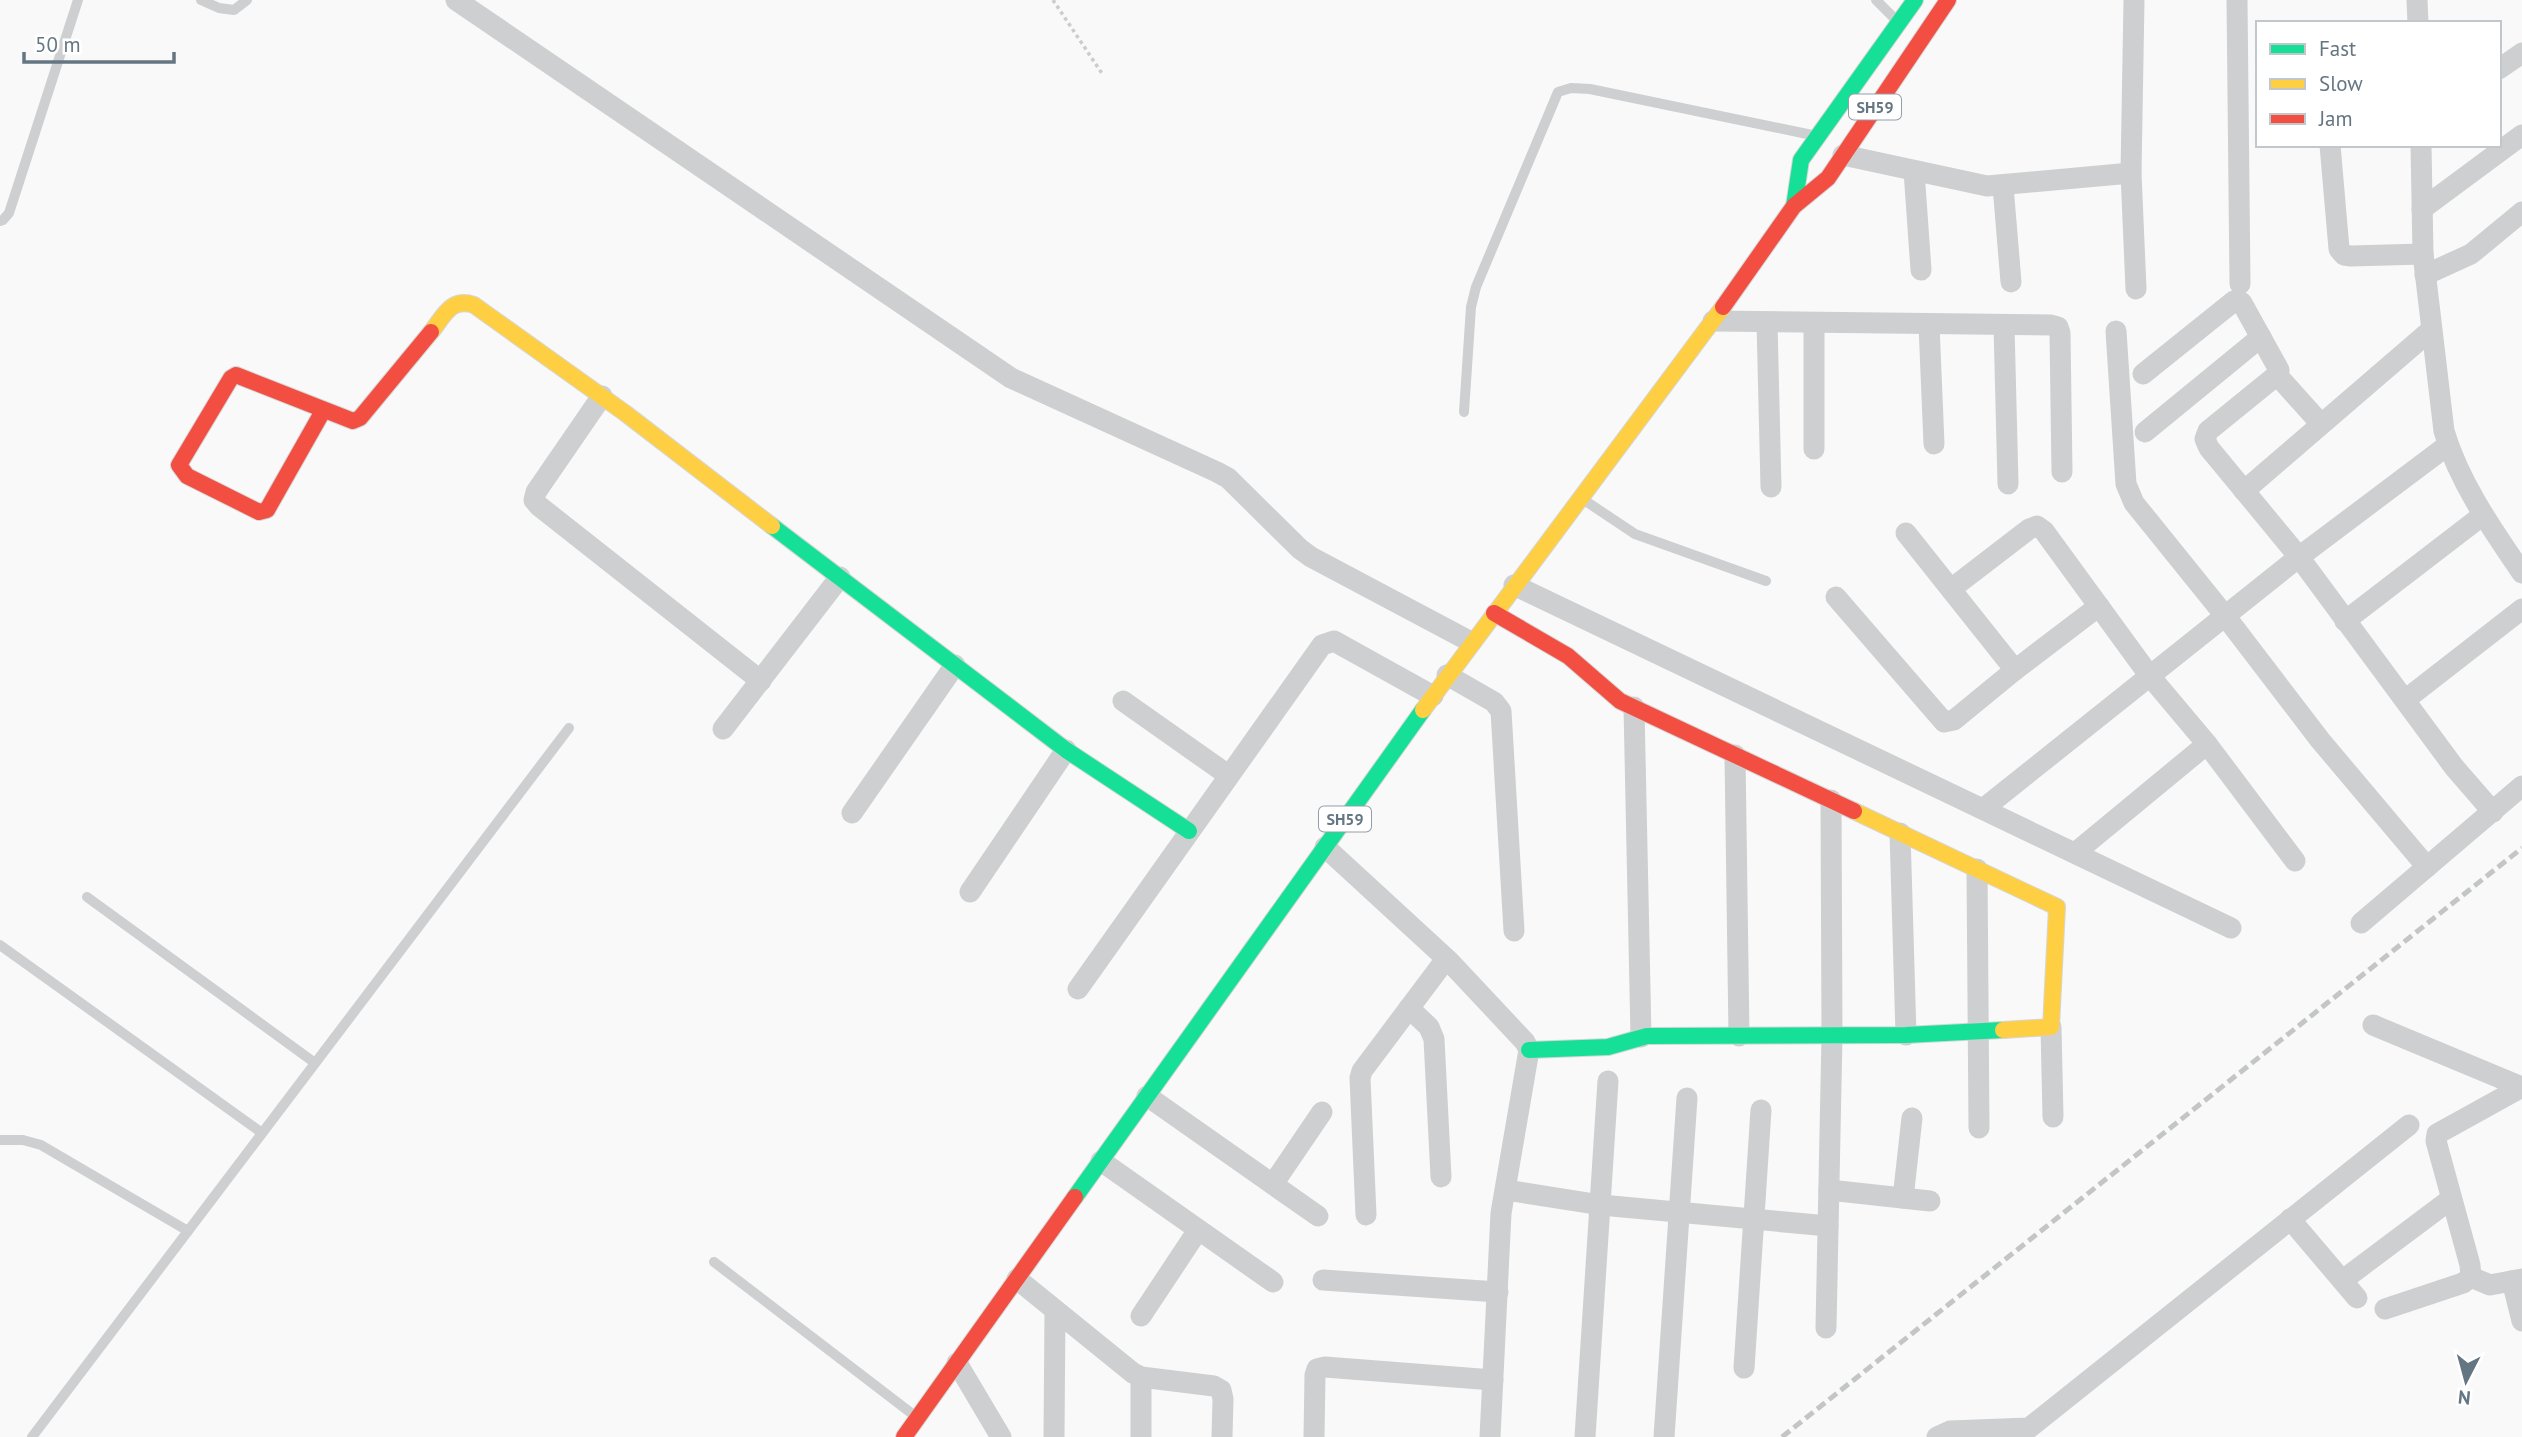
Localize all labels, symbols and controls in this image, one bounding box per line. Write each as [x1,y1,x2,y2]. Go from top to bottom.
scale bar [24,21,175,65]
legend [2256,21,2501,147]
text: 50 m [35,31,81,58]
text: Fast [2319,35,2356,62]
text: Slow [2319,70,2363,97]
road number: SH59 [1849,94,1901,120]
text: Jam [2318,105,2353,132]
road number: SH59 [1319,806,1371,832]
north arrow [2431,1346,2501,1416]
text: N [2457,1385,2472,1410]

